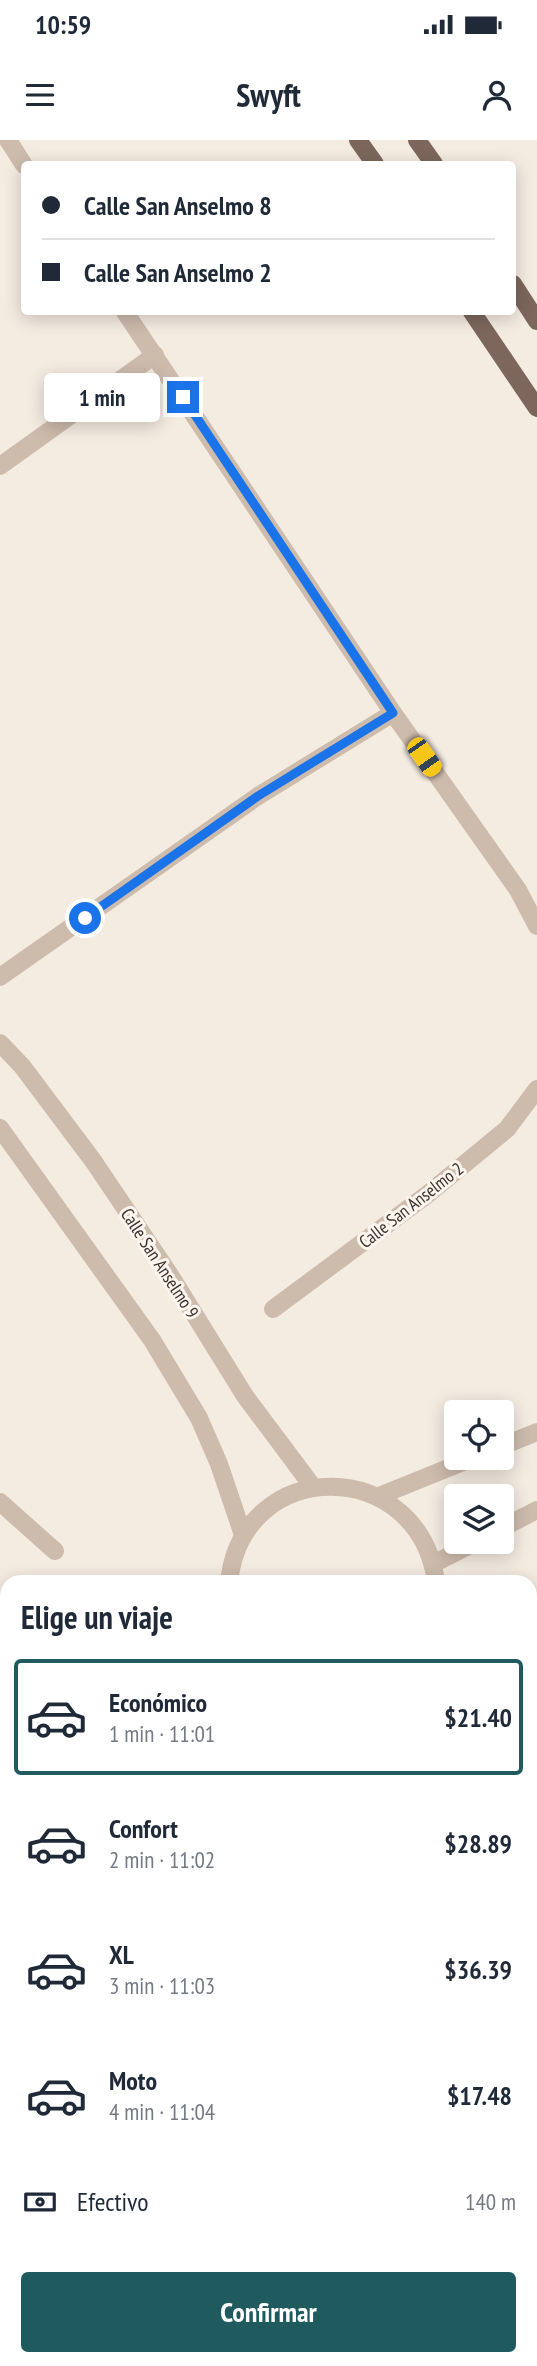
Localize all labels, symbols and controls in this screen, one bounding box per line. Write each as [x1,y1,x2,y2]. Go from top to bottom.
text: 10:59 [35,8,91,41]
text: Swyft [236,74,301,116]
icon: menu [21,76,59,114]
icon: person [478,76,516,114]
text: Calle San Anselmo 8 [84,189,272,222]
text: Calle San Anselmo 2 [84,256,272,289]
callout: 1 min [43,372,158,422]
route end [167,381,199,413]
text: 1 min [79,383,125,412]
car [404,734,445,780]
route start [69,902,101,934]
street label: Calle San Anselmo 2 [354,1157,468,1253]
street label: Calle San Anselmo 9 [116,1204,204,1322]
map controls [444,1400,514,1554]
button: locate [444,1400,514,1470]
button: layers [444,1484,514,1554]
text: Elige un viaje [21,1596,173,1638]
icon: car [25,1686,88,1749]
text: Económico [109,1686,207,1719]
text: $21.40 [444,1701,512,1734]
text: 1 min · 11:01 [109,1719,215,1748]
icon: car [25,1812,88,1875]
text: Confort [109,1812,178,1845]
text: $28.89 [444,1827,512,1860]
text: 2 min · 11:02 [109,1845,215,1874]
icon: car [25,1938,88,2001]
text: XL [109,1938,134,1971]
text: $36.39 [444,1953,512,1986]
text: 3 min · 11:03 [109,1971,215,2000]
icon: car [25,2064,88,2127]
text: Moto [109,2064,157,2097]
text: $17.48 [447,2079,512,2112]
text: 4 min · 11:04 [109,2097,215,2126]
icon: cash [21,2183,59,2221]
text: Efectivo [77,2185,149,2218]
text: 140 m [465,2187,516,2216]
button: Confirmar [21,2272,516,2352]

